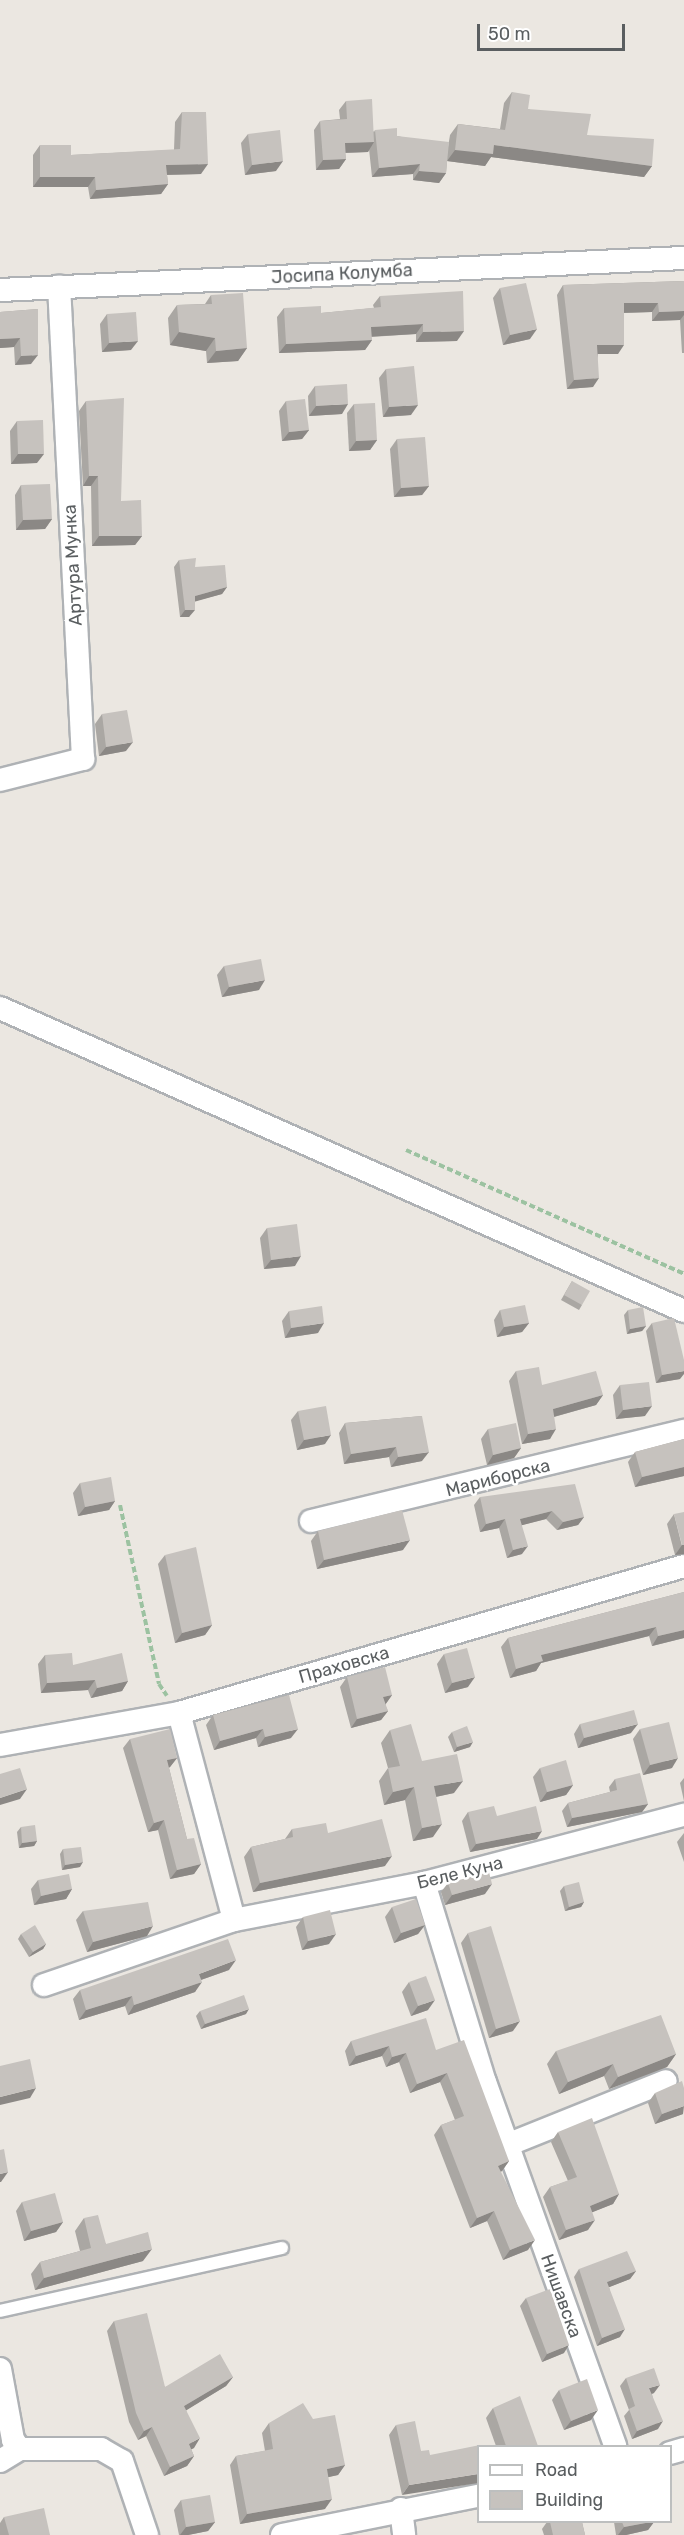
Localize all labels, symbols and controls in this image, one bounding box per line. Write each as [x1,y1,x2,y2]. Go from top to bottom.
scale bar [480,12,628,50]
text: 50 m [488,23,531,45]
street label: Јосипа Колумба [271,260,413,288]
street label: Артура Мунка [59,504,87,626]
street label: Мариборска [443,1455,553,1501]
street label: Праховска [296,1642,392,1688]
street label: Беле Куна [415,1852,505,1894]
street label: Нишавска [536,2251,586,2341]
legend [477,2445,672,2523]
text: Road [535,2459,578,2481]
text: Building [535,2489,603,2511]

